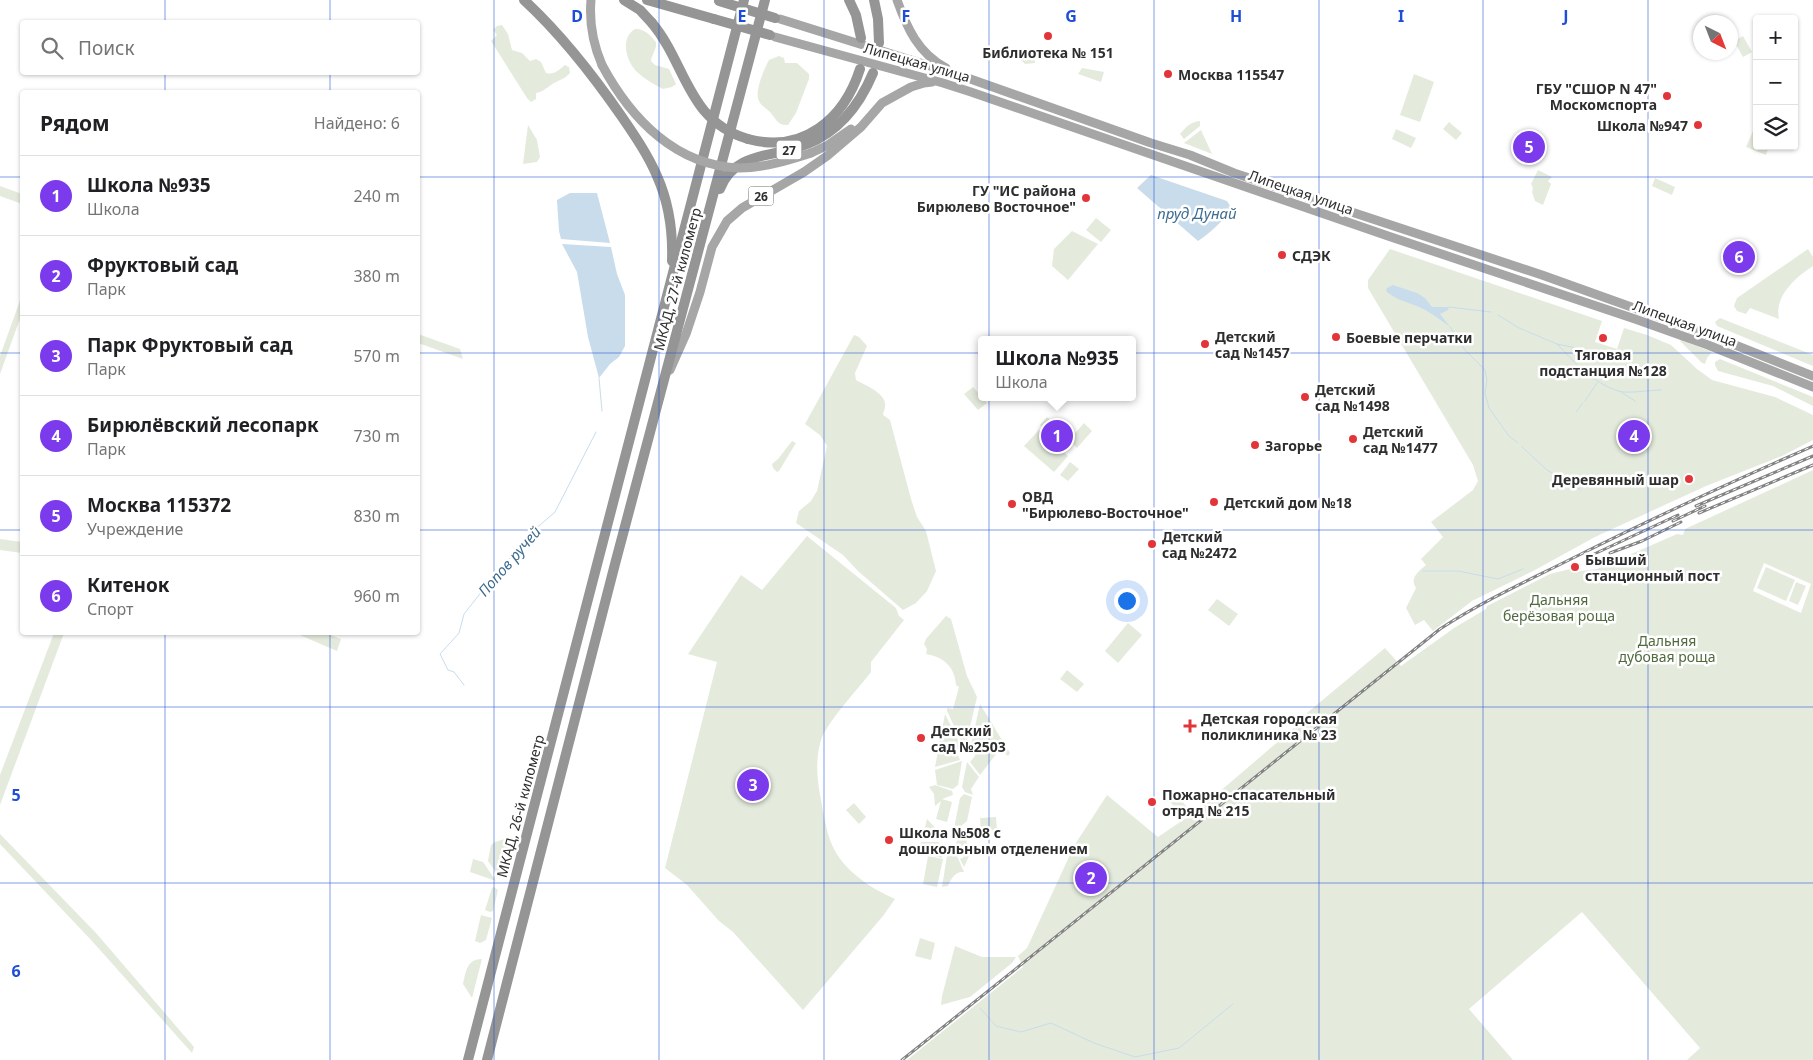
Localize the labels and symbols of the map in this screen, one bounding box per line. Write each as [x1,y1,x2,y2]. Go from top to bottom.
text: D [571,5,583,27]
text: E [738,5,747,27]
text: F [902,5,910,27]
text: G [1065,5,1077,27]
text: H [1230,5,1242,27]
text: I [1398,5,1404,27]
text: J [1561,5,1569,27]
north arrow [1693,15,1738,60]
marker: Библиотека № 151 [1042,30,1054,42]
street label: Липецкая улица [862,38,972,86]
place label: Библиотека № 151 [982,43,1114,62]
place label: Москва 115547 [1178,65,1284,84]
marker: Москва 115547 [1162,68,1174,80]
place label: ГБУ "СШОР N 47" Москомспорта [1536,79,1657,114]
marker: ГБУ "СШОР N 47" Москомспорта [1661,90,1673,102]
place label: Школа №947 [1597,116,1688,135]
marker: Школа №947 [1692,119,1704,131]
pin: 5 [1513,128,1545,166]
road number: 27 [776,140,802,160]
street label: Липецкая улица [1246,165,1356,219]
place label: ГУ "ИС района Бирюлево Восточное" [917,181,1076,216]
road number: 26 [748,187,774,206]
marker: ГУ "ИС района Бирюлево Восточное" [1080,192,1092,204]
water label: пруд Дунай [1157,203,1237,223]
street label: МКАД, 27-й километр [649,205,705,353]
pin: 6 [1723,238,1755,276]
place label: СДЭК [1292,246,1331,265]
marker: СДЭК [1276,249,1288,261]
street label: Липецкая улица [1630,295,1740,351]
place label: Детский сад №1457 [1215,327,1290,362]
place label: Боевые перчатки [1346,328,1472,347]
marker: Боевые перчатки [1330,331,1342,343]
marker: Тяговая подстанция №128 [1597,332,1609,344]
marker: Детский сад №1457 [1199,338,1211,350]
place label: Тяговая подстанция №128 [1539,345,1667,380]
place label: Детский сад №1498 [1315,380,1390,415]
marker: Детский сад №1498 [1299,391,1311,403]
pin: 1 [1041,417,1073,455]
pin: 4 [1618,417,1650,455]
place label: Детский сад №1477 [1363,422,1438,457]
marker: Детский сад №1477 [1347,433,1359,445]
place label: Загорье [1265,436,1322,455]
marker: Загорье [1249,439,1261,451]
place label: Деревянный шар [1552,470,1679,489]
marker: Деревянный шар [1683,473,1695,485]
place label: ОВД "Бирюлево-Восточное" [1022,487,1189,522]
place label: Детский дом №18 [1224,493,1352,512]
marker: Детский дом №18 [1208,496,1220,508]
marker: ОВД "Бирюлево-Восточное" [1006,498,1018,510]
water label: Попов ручей [473,521,545,600]
place label: Детский сад №2472 [1162,527,1237,562]
marker: Детский сад №2472 [1146,538,1158,550]
place label: Бывший станционный пост [1585,550,1720,585]
marker: Бывший станционный пост [1569,561,1581,573]
your location [1114,588,1140,614]
park label: Дальняя берёзовая роща [1503,590,1615,625]
park label: Дальняя дубовая роща [1619,631,1715,666]
place label: Детская городская поликлиника № 23 [1201,709,1337,744]
marker: Детская городская поликлиника № 23 [1183,719,1197,733]
place label: Детский сад №2503 [931,721,1006,756]
street label: МКАД, 26-й километр [492,732,548,880]
marker: Детский сад №2503 [915,732,927,744]
pin: 3 [737,766,769,804]
text: 5 [11,784,21,806]
place label: Пожарно-спасательный отряд № 215 [1162,785,1336,820]
marker: Пожарно-спасательный отряд № 215 [1146,796,1158,808]
place label: Школа №508 с дошкольным отделением [899,823,1088,858]
marker: Школа №508 с дошкольным отделением [883,834,895,846]
pin: 2 [1075,859,1107,897]
text: 6 [11,960,21,982]

